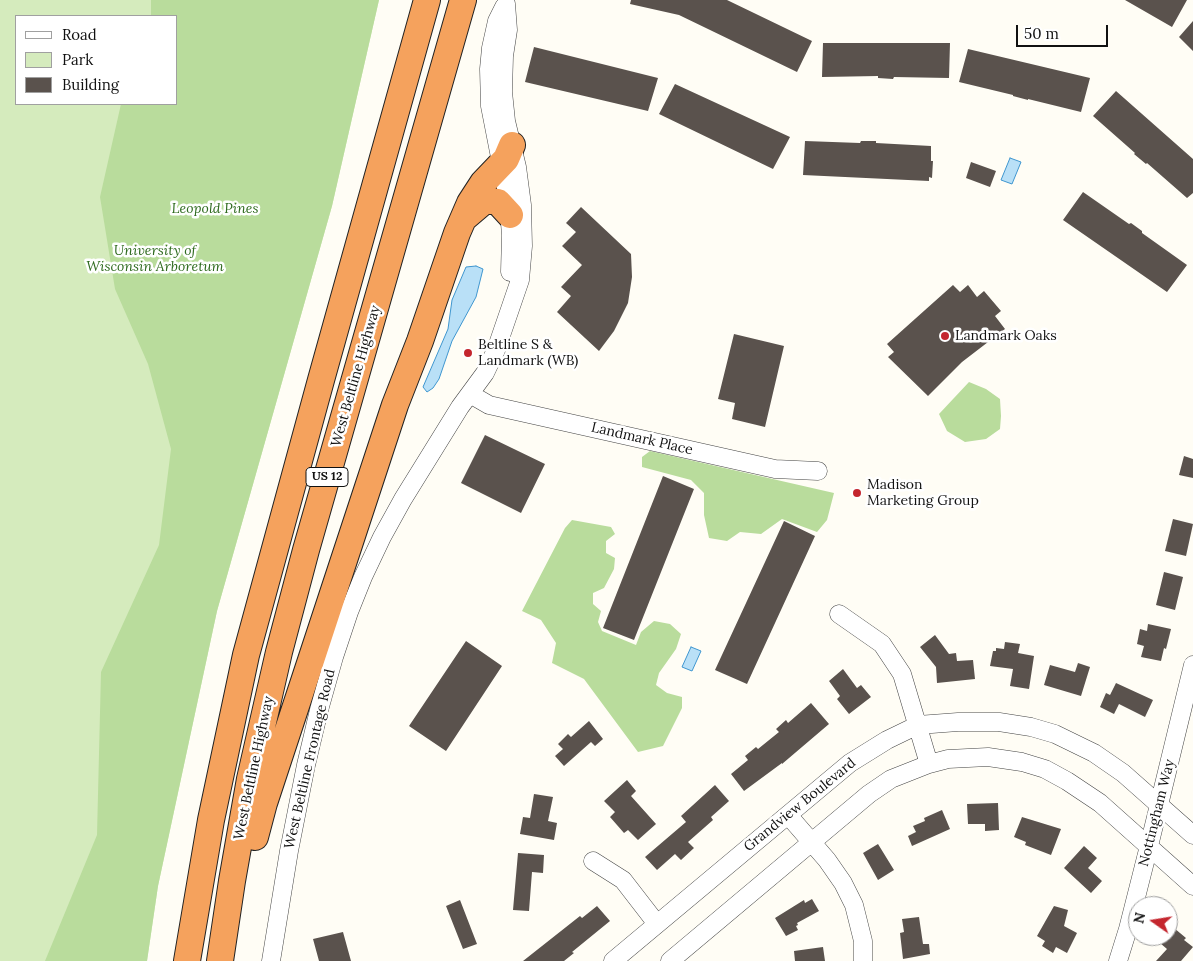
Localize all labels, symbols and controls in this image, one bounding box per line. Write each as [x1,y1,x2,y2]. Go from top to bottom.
legend [15,15,178,105]
scale bar [1018,15,1110,47]
text: 50 m [1024,24,1059,43]
text: Road [62,25,97,44]
text: Park [62,50,93,69]
text: Building [62,75,119,94]
park label: Leopold Pines [172,201,258,217]
park label: University of Wisconsin Arboretum [86,243,224,276]
street label: West Beltline Highway [328,303,384,449]
place label: Landmark Oaks [955,328,1057,344]
marker: Landmark Oaks [939,330,951,342]
place label: Beltline S & Landmark (WB) [478,337,578,370]
marker: Beltline S & Landmark (WB) [462,347,474,359]
street label: Landmark Place [590,419,694,459]
road number: US 12 [306,468,348,487]
place label: Madison Marketing Group [867,477,979,510]
marker: Madison Marketing Group [851,487,863,499]
street label: West Beltline Frontage Road [281,668,339,850]
street label: West Beltline Highway [231,695,277,841]
street label: Grandview Boulevard [741,755,859,855]
street label: Nottingham Way [1136,758,1178,868]
north arrow [1128,896,1178,946]
text: N [1129,911,1149,925]

